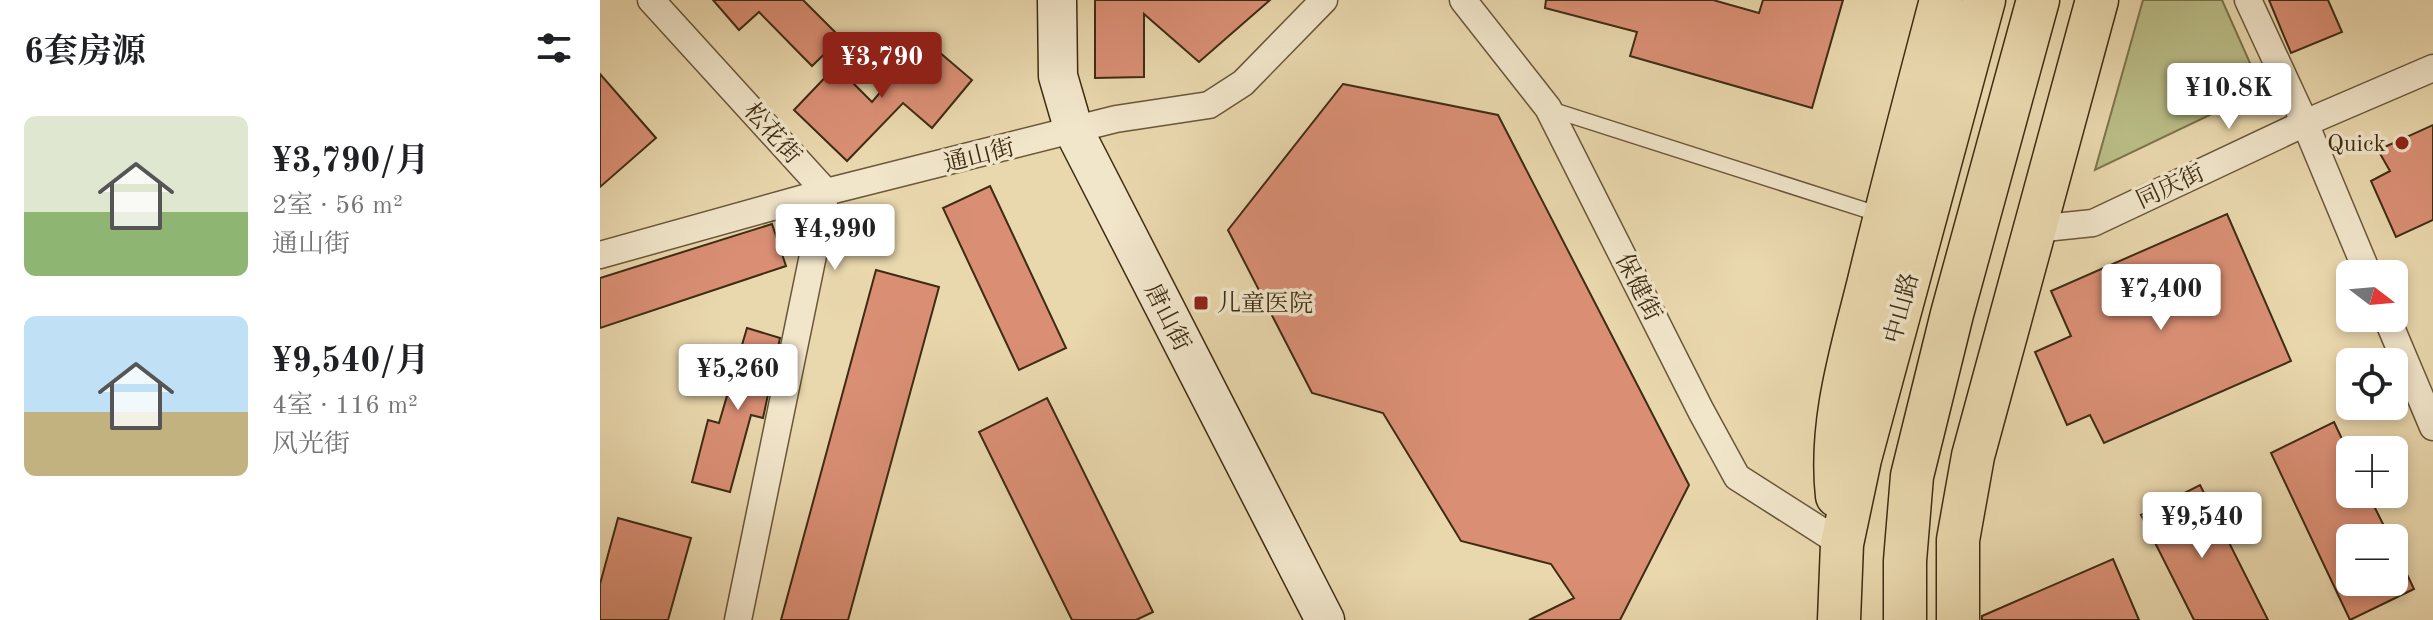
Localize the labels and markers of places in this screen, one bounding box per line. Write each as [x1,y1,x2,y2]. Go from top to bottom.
pin: ¥3,790 [817,32,947,100]
pin: ¥10.8K [2164,63,2294,131]
place label: Quick [2327,133,2386,157]
marker: Quick [2393,134,2411,152]
pin: ¥4,990 [770,204,900,272]
pin: ¥7,400 [2096,264,2226,332]
place label: 儿童医院 [1217,290,1313,317]
marker: 儿童医院 [1192,294,1210,312]
pin: ¥5,260 [673,344,803,412]
pin: ¥9,540 [2137,492,2267,560]

